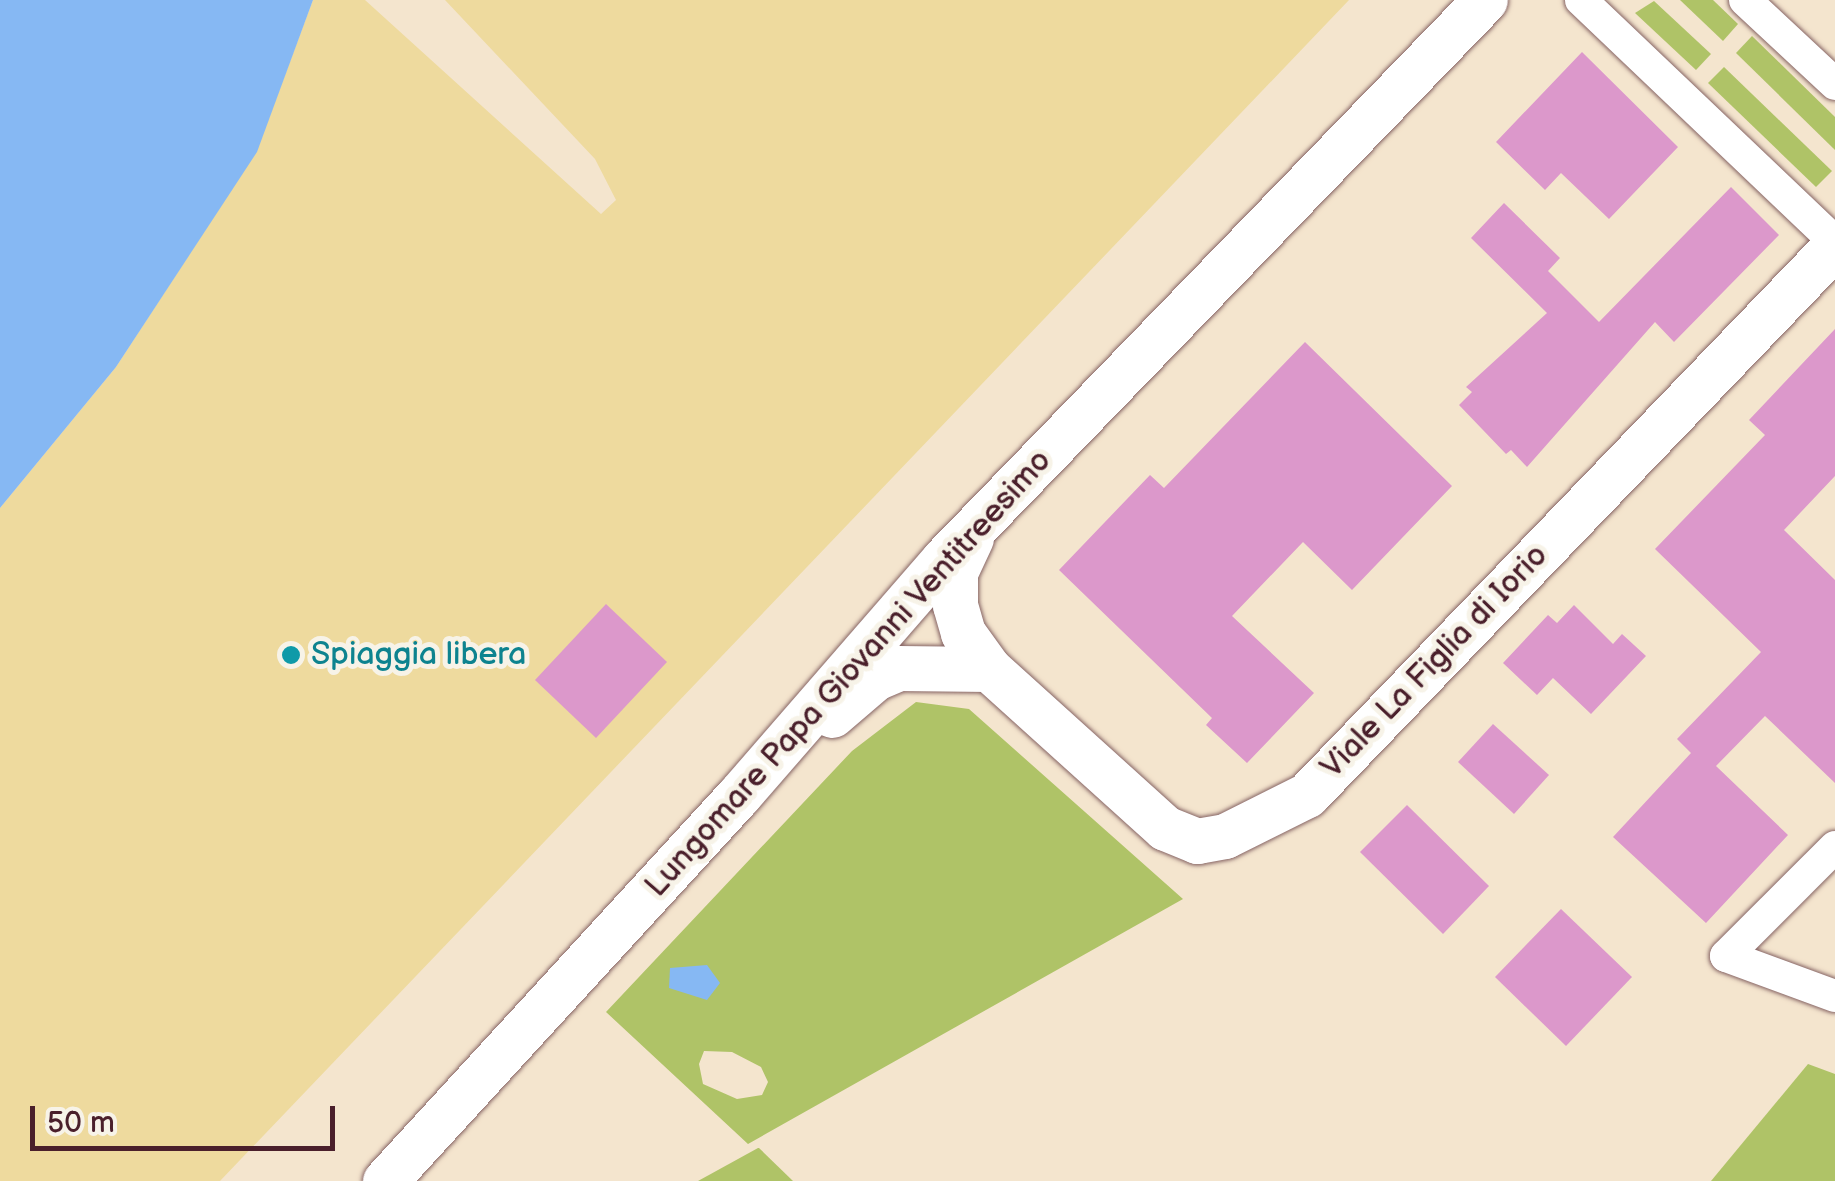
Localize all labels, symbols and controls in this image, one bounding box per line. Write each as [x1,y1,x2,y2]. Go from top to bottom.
street label: Lungomare Papa Giovanni Ventitreesimo [638,442,1060,906]
street label: Viale La Figlia di Iorio [1313,537,1557,787]
place label: Spiaggia libera [311,636,526,674]
marker: Spiaggia libera [280,644,302,666]
scale bar [35,1086,340,1148]
text: 50 m [47,1105,115,1141]

